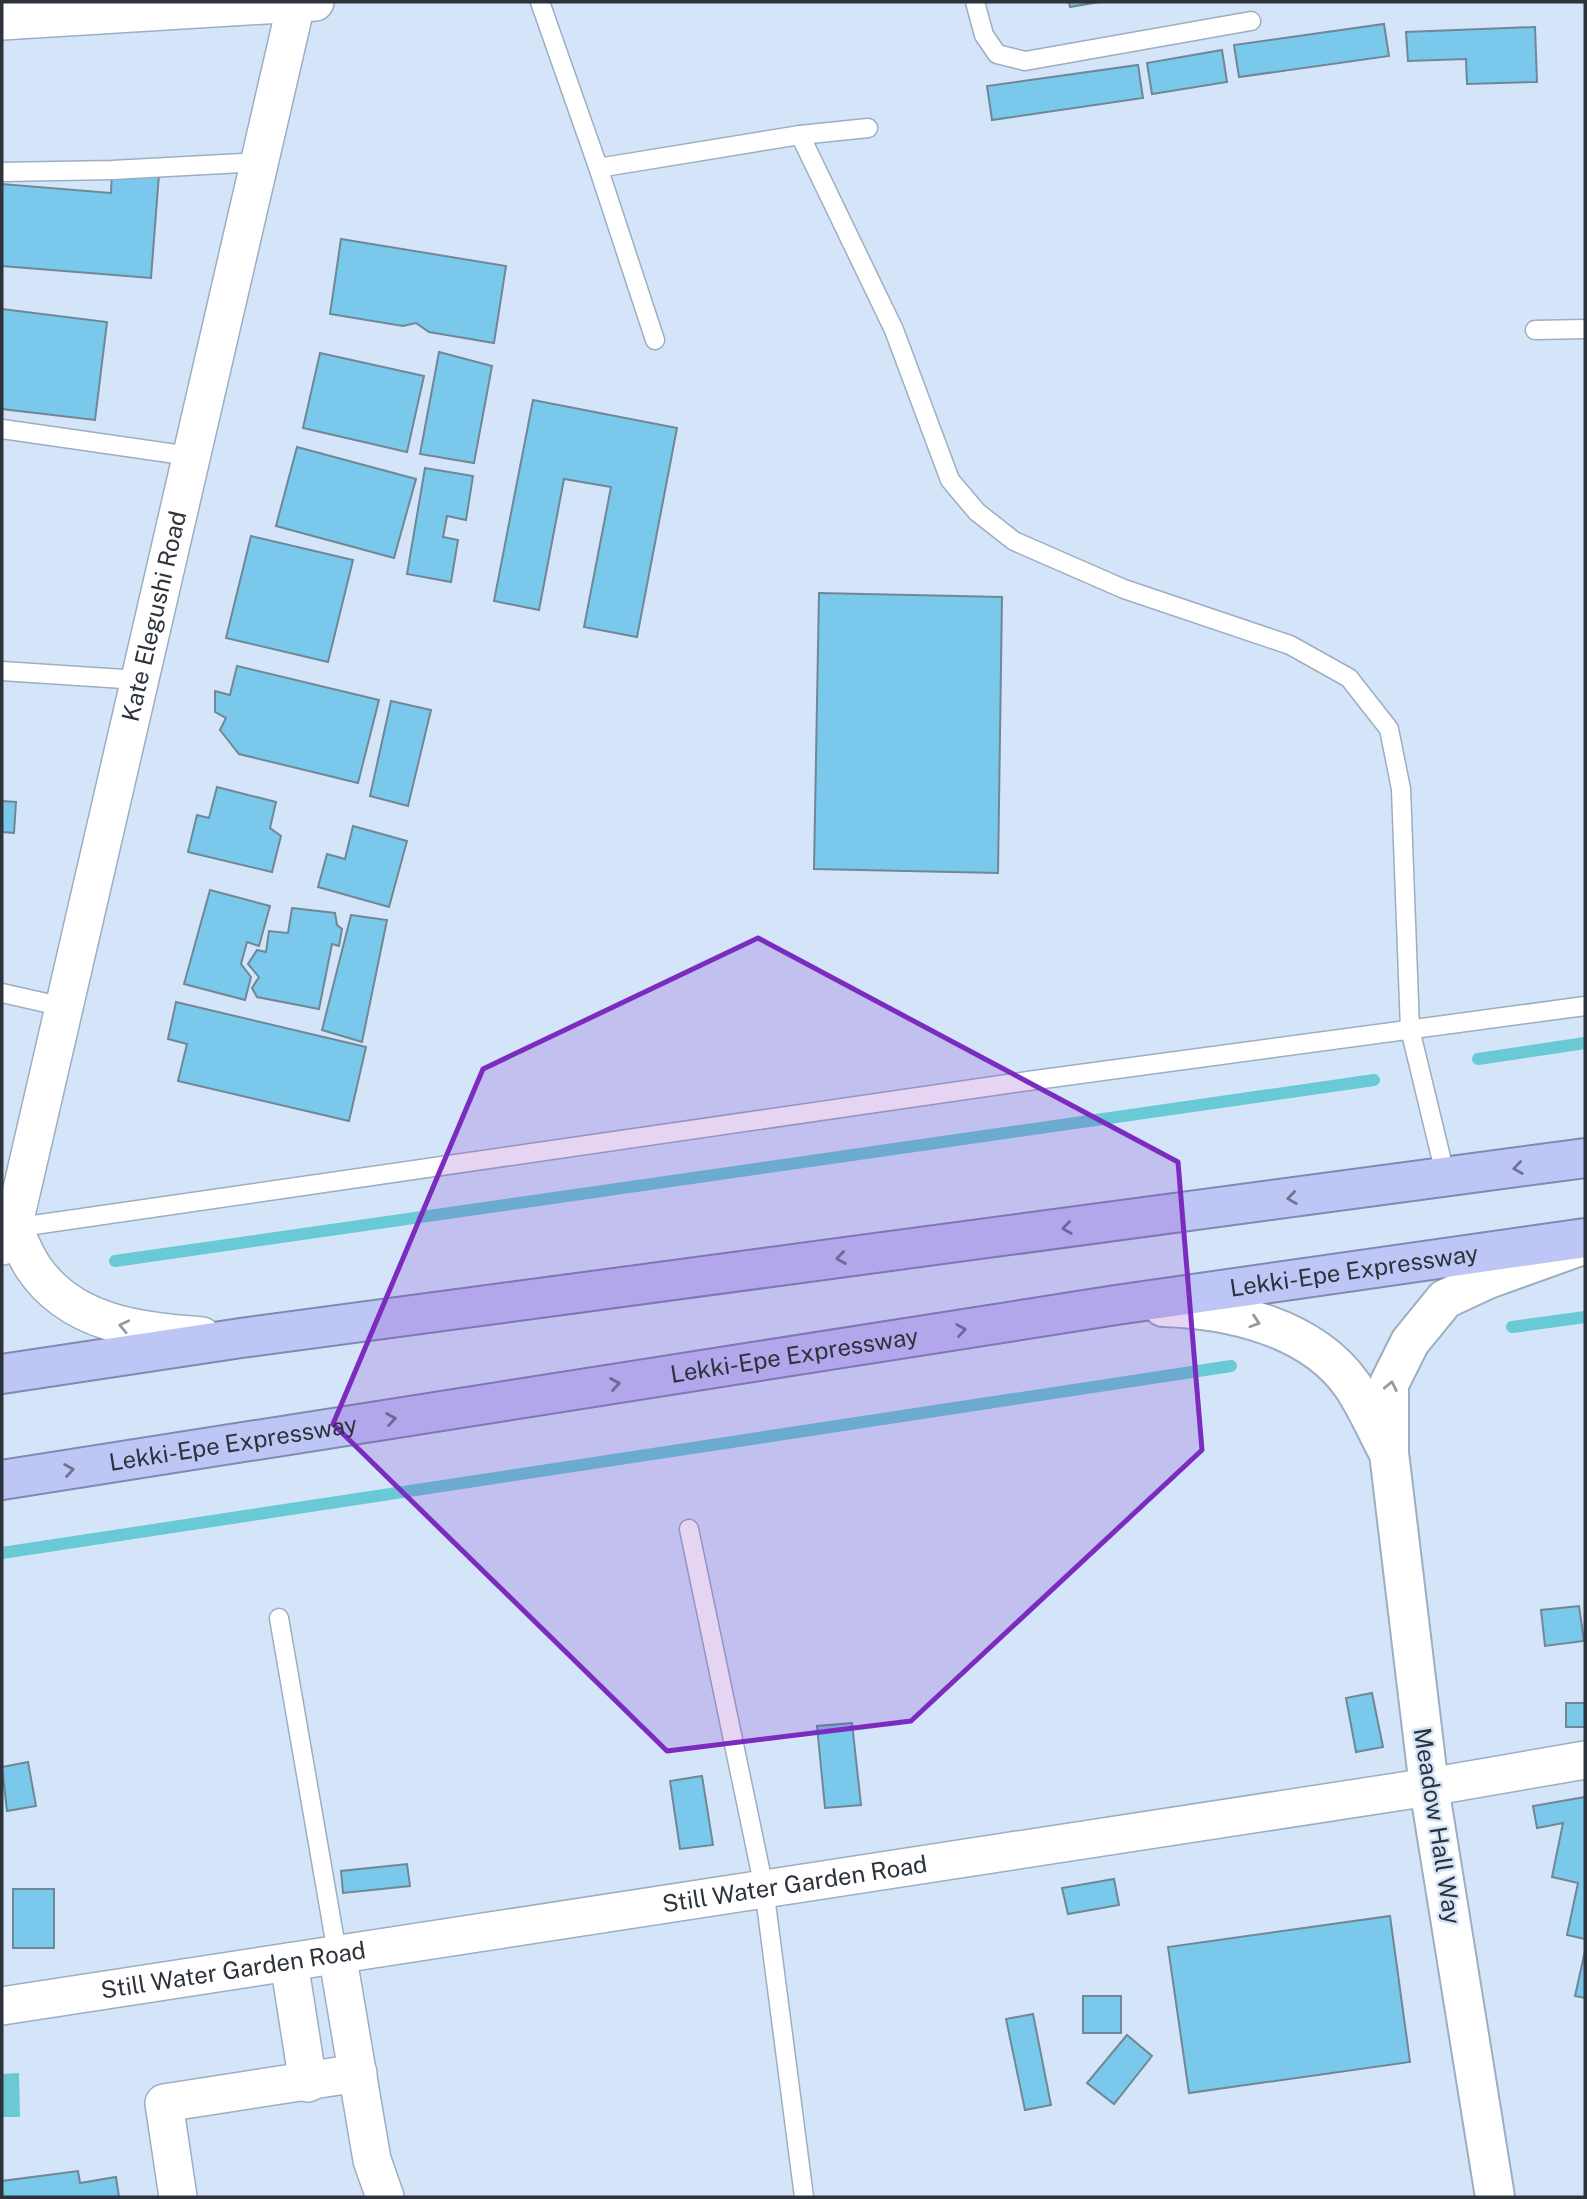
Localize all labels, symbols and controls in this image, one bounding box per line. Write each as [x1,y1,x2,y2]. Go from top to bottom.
street label: Kate Elegushi Road [116,508,191,724]
one-way arrow [1512,1160,1524,1175]
one-way arrow [1286,1191,1298,1206]
one-way arrow [1061,1221,1073,1236]
street label: Lekki-Epe Expressway [1228,1238,1480,1302]
one-way arrow [835,1251,847,1266]
one-way arrow [1249,1314,1261,1328]
one-way arrow [118,1320,130,1335]
street label: Lekki-Epe Expressway [668,1321,920,1388]
one-way arrow [955,1322,967,1337]
one-way arrow [610,1377,621,1392]
one-way arrow [1383,1380,1398,1392]
street label: Lekki-Epe Expressway [107,1409,359,1476]
one-way arrow [385,1412,397,1427]
one-way arrow [63,1463,75,1478]
street label: Meadow Hall Way [1409,1726,1467,1926]
street label: Still Water Garden Road [660,1849,929,1917]
street label: Still Water Garden Road [99,1935,368,2004]

